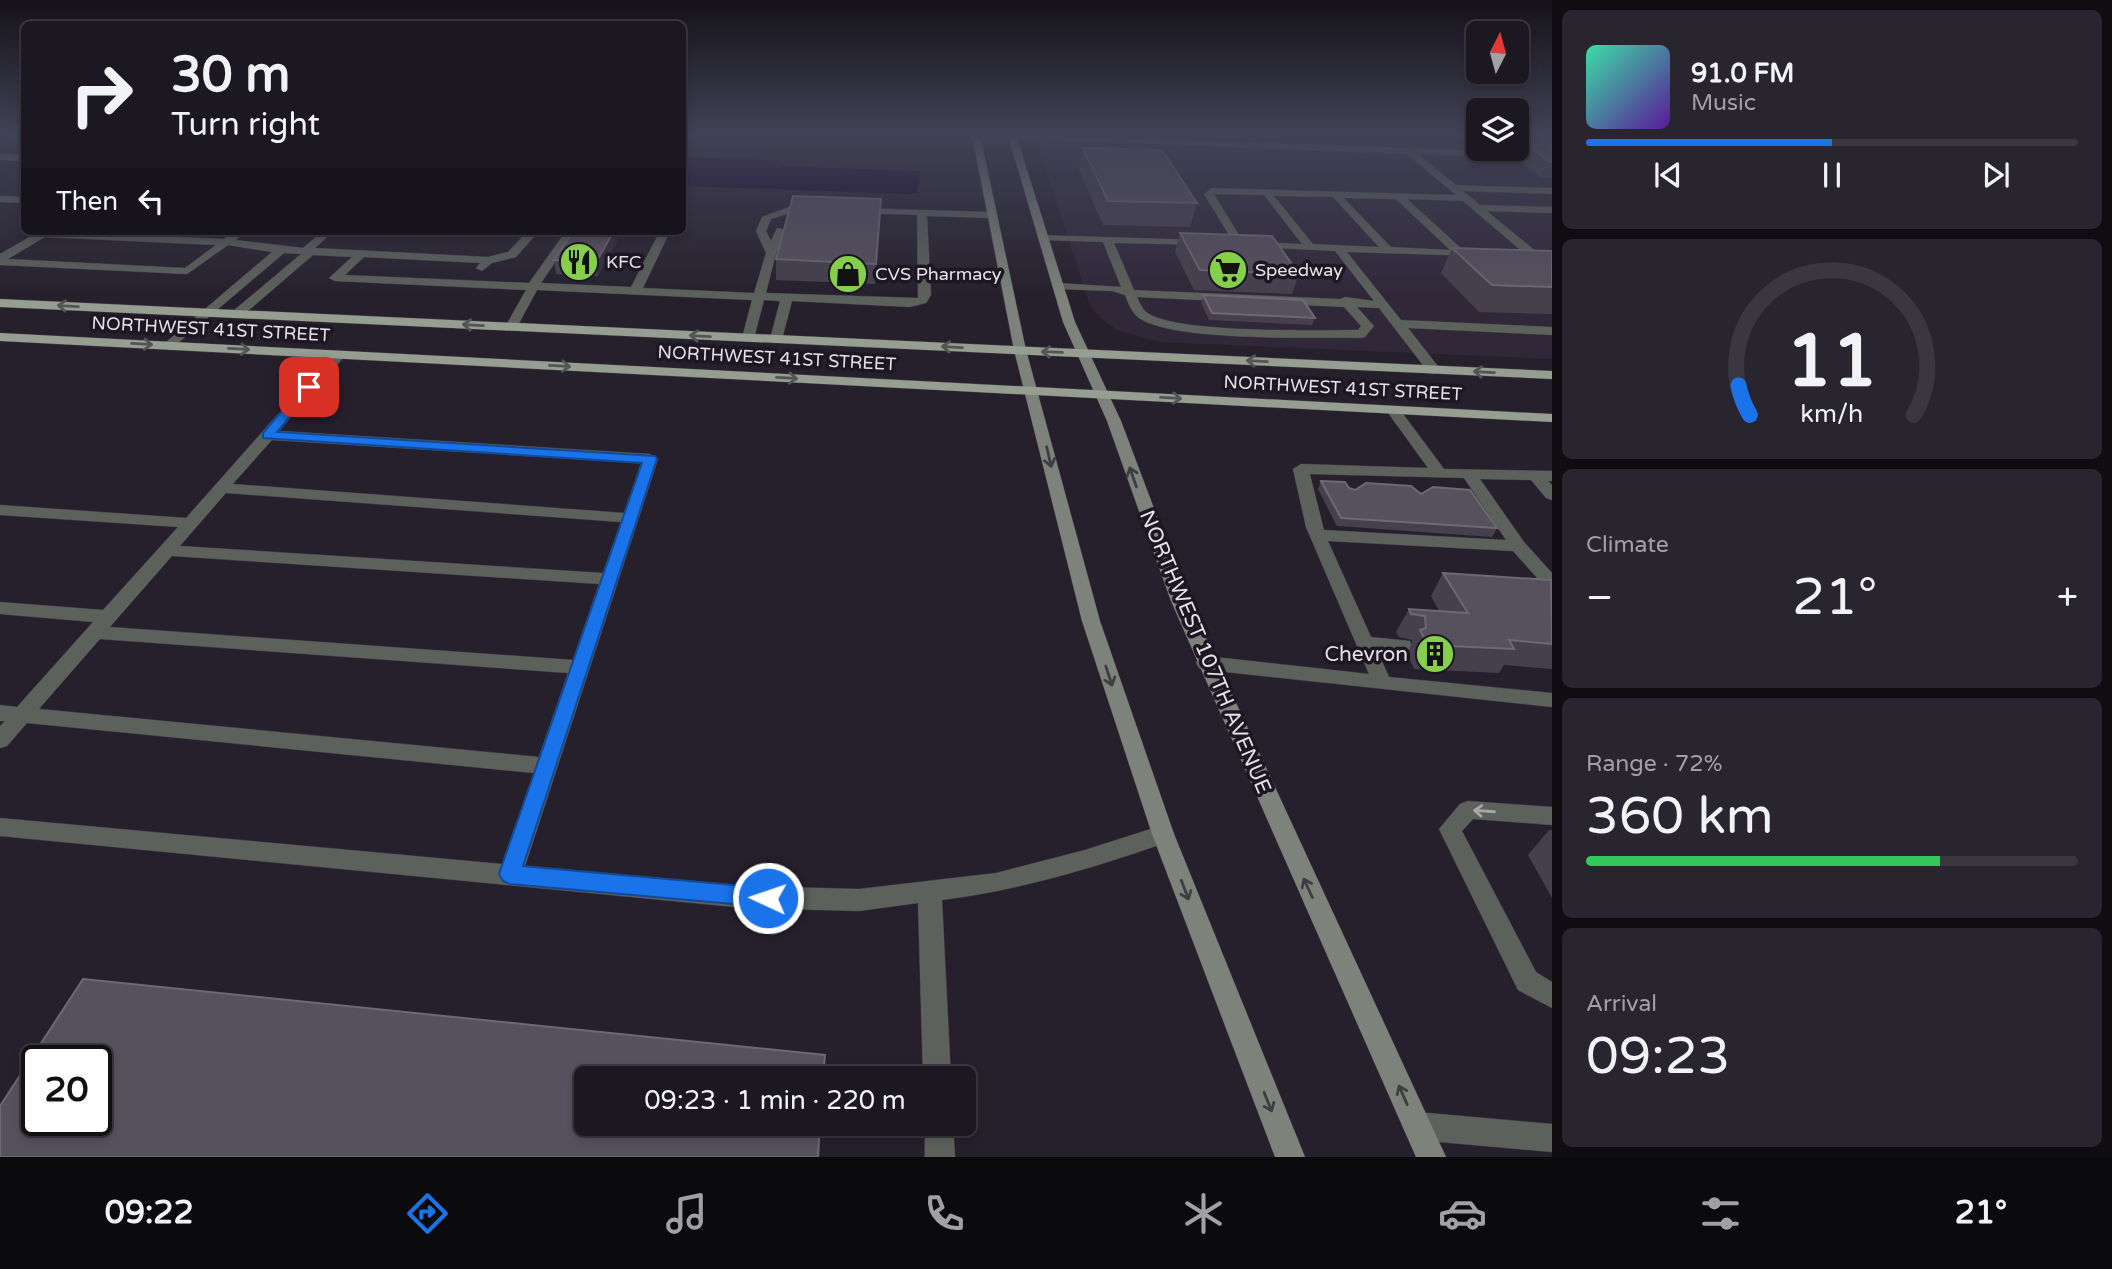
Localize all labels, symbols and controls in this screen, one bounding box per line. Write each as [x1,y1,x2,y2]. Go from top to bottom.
north arrow [1466,21,1530,84]
map controls [1466,21,1529,161]
text: 30 m [171,46,290,105]
icon: right [56,49,147,140]
text: 91.0 FM [1691,58,1794,89]
text: Music [1691,89,1756,117]
button: layers [1466,98,1529,161]
text: Turn right [171,106,320,144]
icon: previous [1649,156,1687,194]
icon: pause [1813,156,1851,194]
icon: next [1977,156,2015,194]
icon: left [132,182,170,220]
text: Then [56,186,118,217]
restaurant icon: KFC [558,241,600,283]
supermarket icon: Speedway [1207,249,1249,291]
place label: KFC [606,251,641,273]
shop icon: CVS Pharmacy [827,253,869,295]
place label: Speedway [1255,259,1343,281]
place label: CVS Pharmacy [875,263,1002,285]
one-way arrow [57,300,80,313]
street label: NORTHWEST 41ST STREET [91,312,331,346]
one-way arrow [462,318,485,331]
text: 11 [1786,319,1878,407]
one-way arrow [689,329,712,342]
one-way arrow [130,338,153,351]
street label: NORTHWEST 41ST STREET [657,341,897,375]
one-way arrow [941,341,964,354]
one-way arrow [227,343,250,356]
one-way arrow [1041,345,1064,358]
one-way arrow [1245,355,1268,368]
pin [279,357,339,417]
one-way arrow [548,360,570,373]
one-way arrow [1473,365,1496,378]
icon: arrive [290,368,328,406]
one-way arrow [775,371,798,384]
street label: NORTHWEST 41ST STREET [1223,371,1463,405]
one-way arrow [1159,392,1182,405]
text: km/h [1801,399,1863,429]
one-way arrow [1042,445,1056,468]
one-way arrow [1126,466,1139,488]
street label: NORTHWEST 107TH AVENUE [1134,507,1276,797]
text: Climate [1586,531,1669,559]
text: 21° [1792,566,1877,629]
text: − [1586,575,1613,621]
text: + [2057,575,2078,621]
building icon: Chevron [1414,633,1456,675]
place label: Chevron [1324,642,1408,667]
one-way arrow [1103,665,1116,687]
text: Range · 72% [1586,750,1722,778]
text: 360 km [1586,785,1774,848]
one-way arrow [1473,804,1496,817]
position arrow [731,861,805,935]
one-way arrow [1301,878,1315,899]
one-way arrow [1180,879,1193,901]
text: Arrival [1586,990,1657,1018]
text: 09:23 [1586,1025,1730,1088]
speed limit sign: 20 [21,1045,112,1136]
text: 09:23 · 1 min · 220 m [644,1085,906,1116]
one-way arrow [1396,1085,1409,1106]
one-way arrow [1262,1091,1275,1113]
icon: directions [403,1189,452,1238]
icon: music [662,1189,711,1238]
icon: phone [920,1189,969,1238]
icon: climate [1179,1189,1228,1238]
icon: car [1438,1189,1487,1238]
icon: filters [1696,1189,1745,1238]
text: 09:22 [105,1194,194,1232]
text: 21° [1955,1194,2007,1232]

